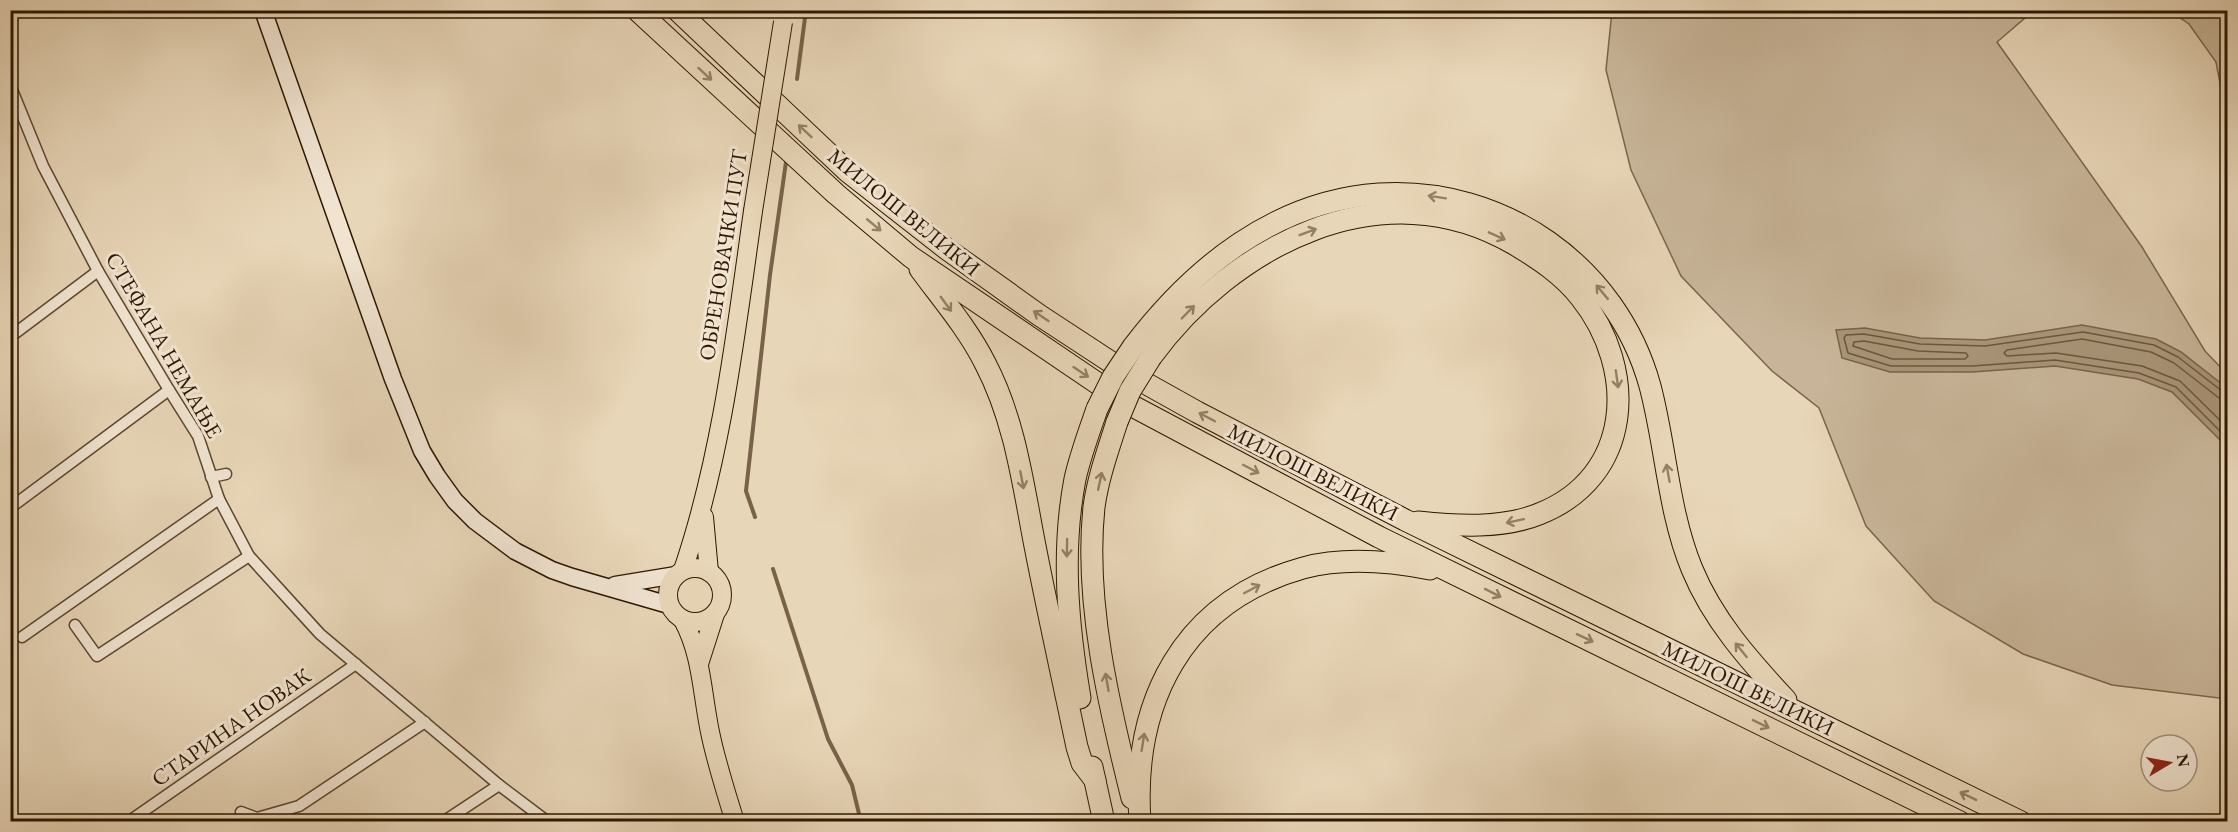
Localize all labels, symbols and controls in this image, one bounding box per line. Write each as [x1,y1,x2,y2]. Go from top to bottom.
one-way arrow [697,67,712,81]
one-way arrow [797,124,812,138]
street label: МИЛОШ ВЕЛИКИ [822,142,986,283]
street label: ОБРЕНОВАЧКИ ПУТ [692,147,754,363]
one-way arrow [1428,191,1448,202]
one-way arrow [866,218,881,232]
one-way arrow [1298,225,1317,236]
one-way arrow [1488,230,1506,242]
street label: СТЕФАНА НЕМАЊЕ [99,247,229,443]
one-way arrow [1595,284,1608,300]
one-way arrow [939,295,952,311]
one-way arrow [1181,304,1195,319]
one-way arrow [1033,310,1050,322]
one-way arrow [1072,366,1089,378]
one-way arrow [1612,368,1623,388]
one-way arrow [1199,411,1217,423]
street label: МИЛОШ ВЕЛИКИ [1223,416,1404,528]
one-way arrow [1242,463,1259,475]
one-way arrow [1662,463,1673,483]
one-way arrow [1017,470,1028,490]
one-way arrow [1094,472,1106,491]
one-way arrow [1506,516,1525,527]
one-way arrow [1061,537,1073,557]
one-way arrow [1243,583,1260,595]
one-way arrow [1484,588,1502,600]
one-way arrow [1576,633,1594,645]
street label: МИЛОШ ВЕЛИКИ [1657,634,1839,742]
one-way arrow [1735,642,1748,658]
street label: СТАРИНА НОВАК [146,661,317,793]
one-way arrow [1101,673,1112,693]
one-way arrow [1751,718,1769,730]
one-way arrow [1138,733,1149,753]
north arrow [2139,733,2199,793]
text: N [2172,752,2195,769]
one-way arrow [1960,789,1978,801]

